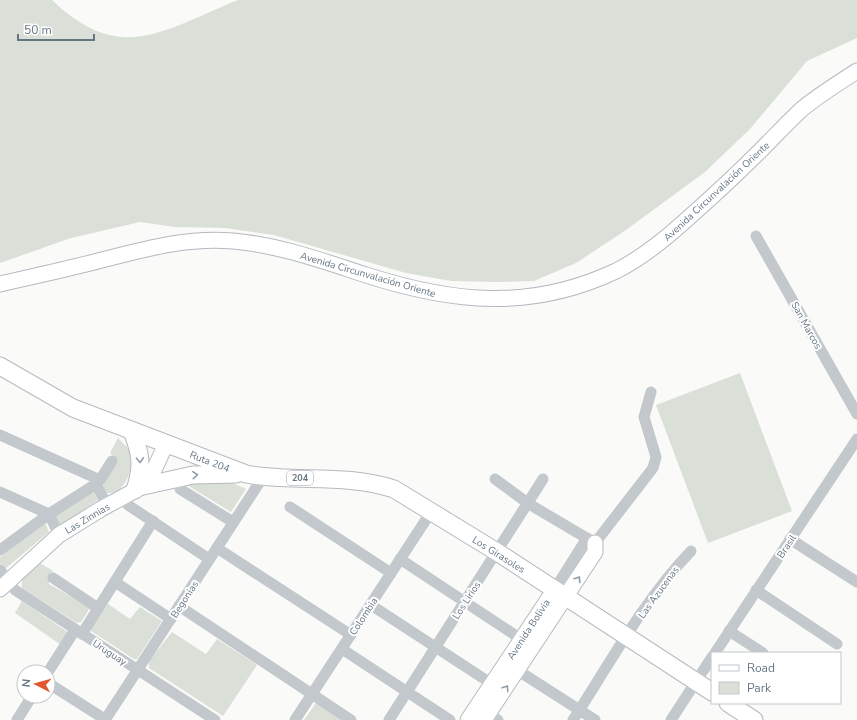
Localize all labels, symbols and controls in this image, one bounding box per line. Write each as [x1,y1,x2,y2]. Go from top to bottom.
scale bar [18,16,94,42]
text: 50 m [24,22,52,38]
street label: Avenida Circunvalación Oriente [661,139,773,245]
street label: Avenida Circunvalación Oriente [298,249,437,301]
street label: San Marcos [787,299,825,352]
street label: Ruta 204 [188,448,232,476]
one-way arrow [136,457,145,463]
one-way arrow [192,471,198,480]
road number: 204 [287,471,313,485]
street label: Las Zinnias [62,500,113,538]
street label: Brasil [774,532,800,561]
street label: Los Girasoles [469,533,528,577]
street label: Las Azucenas [635,564,683,621]
one-way arrow [573,576,581,583]
street label: Begonias [168,578,202,621]
street label: Los Lirios [449,579,484,622]
street label: Colombia [346,595,381,638]
street label: Avenida Bolivia [504,597,554,663]
street label: Uruguay [90,637,130,670]
legend [711,652,841,704]
text: Road [747,660,775,676]
north arrow [16,664,56,704]
text: N [19,678,34,688]
text: Park [747,680,772,696]
one-way arrow [501,685,508,692]

